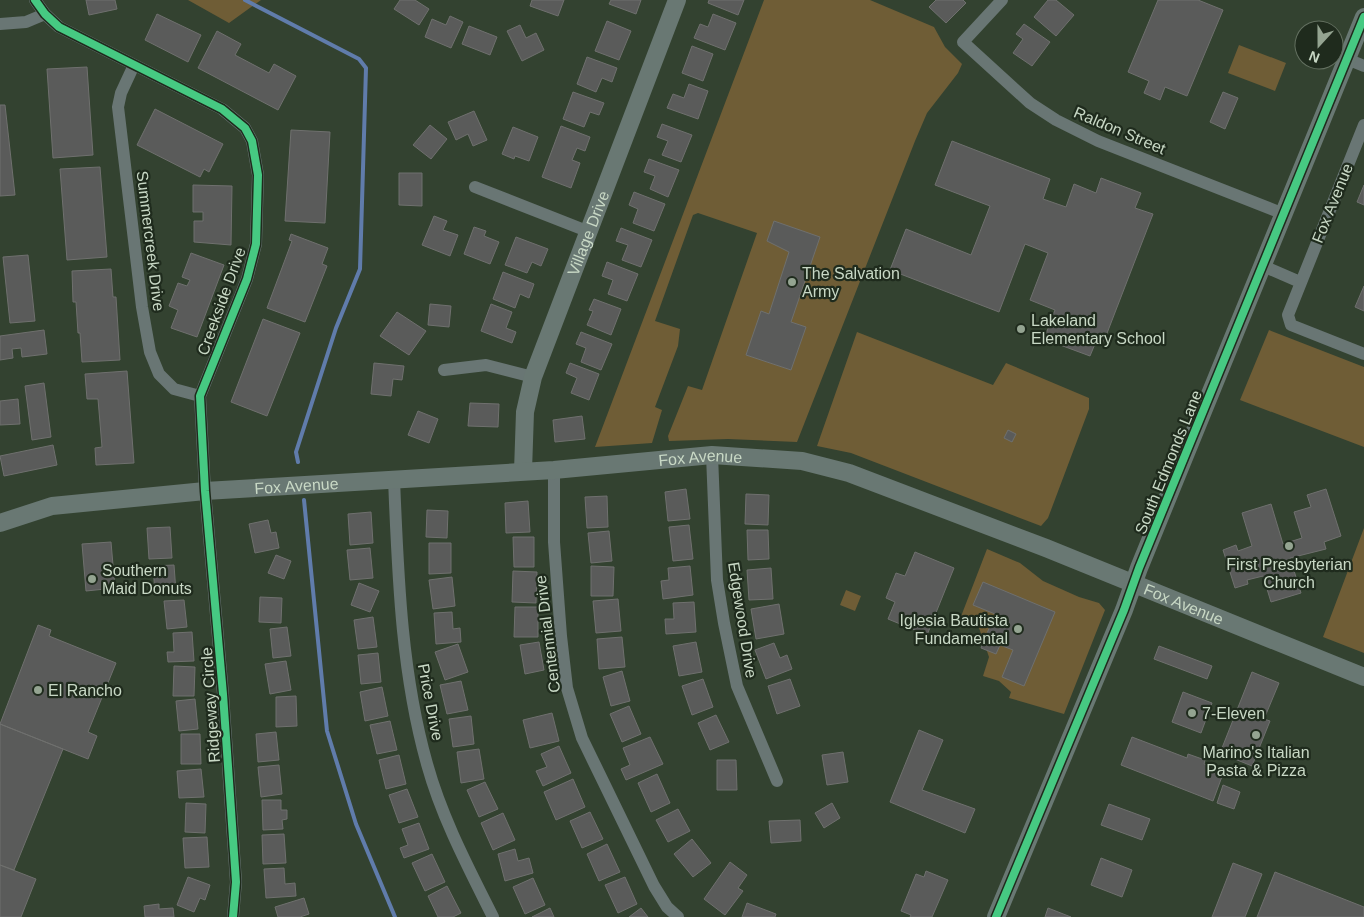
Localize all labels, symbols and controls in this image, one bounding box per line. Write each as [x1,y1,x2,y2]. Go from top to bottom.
north arrow [1294,20,1344,70]
text: N [1307,48,1322,66]
street label: Raldon Street [1071,104,1169,158]
street label: Fox Avenue [1309,161,1356,245]
street label: Summercreek Drive [133,170,168,312]
street label: Village Drive [565,188,612,278]
street label: Creekside Drive [194,245,249,358]
place label: The Salvation Army [802,265,900,300]
marker: The Salvation Army [786,276,798,288]
place label: Lakeland Elementary School [1031,312,1165,347]
marker: Lakeland Elementary School [1015,323,1027,335]
street label: South Edmonds Lane [1132,388,1205,537]
street label: Fox Avenue [658,447,743,469]
street label: Fox Avenue [254,475,339,497]
marker: First Presbyterian Church [1283,540,1295,552]
place label: First Presbyterian Church [1226,556,1352,591]
street label: Edgewood Drive [725,561,760,679]
place label: Southern Maid Donuts [102,562,192,597]
marker: Southern Maid Donuts [86,573,98,585]
street label: Centennial Drive [532,574,563,694]
street label: Fox Avenue [1141,581,1226,628]
place label: Iglesia Bautista Fundamental [899,612,1008,647]
marker: Iglesia Bautista Fundamental [1012,623,1024,635]
street label: Ridgeway Circle [198,647,223,763]
street label: Price Drive [415,662,446,742]
place label: El Rancho [48,682,122,699]
marker: El Rancho [32,684,44,696]
place label: 7-Eleven [1202,705,1265,722]
marker: 7-Eleven [1186,707,1198,719]
marker: Marino's Italian Pasta & Pizza [1250,729,1262,741]
place label: Marino's Italian Pasta & Pizza [1202,744,1310,779]

